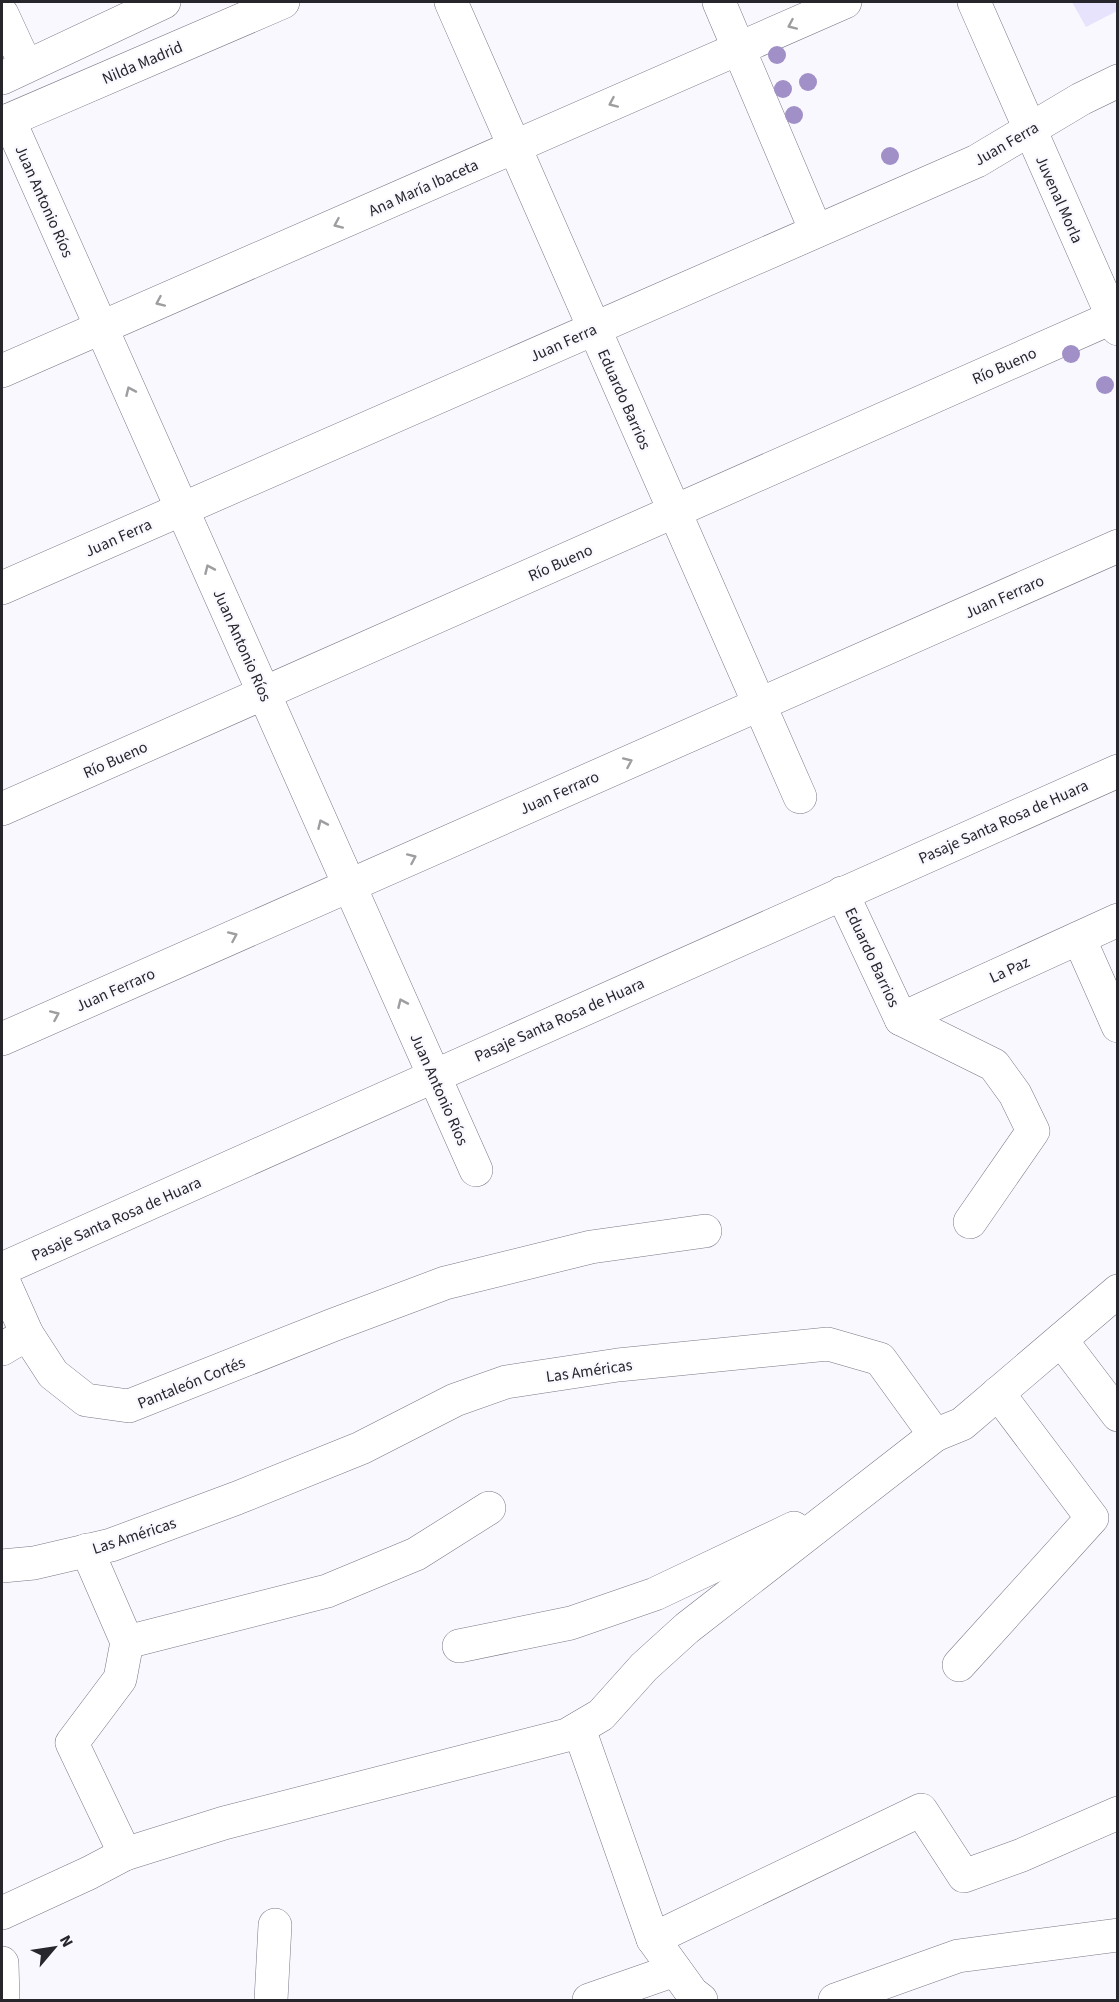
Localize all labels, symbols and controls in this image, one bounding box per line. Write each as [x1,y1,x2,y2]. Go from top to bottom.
one-way arrow [787,18,798,30]
street label: Nilda Madrid [99,36,186,90]
one-way arrow [608,96,619,108]
street label: Juan Ferra [970,117,1043,171]
street label: Juan Antonio Ríos [10,142,79,261]
street label: Juvenal Morla [1030,152,1088,247]
street label: Ana María Ibaceta [365,154,482,222]
one-way arrow [334,217,345,229]
one-way arrow [155,295,166,307]
street label: Juan Ferra [527,318,600,367]
street label: Río Bueno [969,342,1040,390]
street label: Eduardo Barrios [592,346,656,453]
one-way arrow [125,387,137,398]
street label: Juan Ferra [82,513,155,562]
street label: Río Bueno [525,539,596,587]
one-way arrow [205,565,217,576]
street label: Juan Ferraro [961,570,1048,624]
street label: Juan Antonio Ríos [208,586,277,705]
street label: Río Bueno [80,736,151,784]
one-way arrow [622,757,633,769]
street label: Juan Ferraro [516,766,603,820]
street label: Pasaje Santa Rosa de Huara [915,774,1092,869]
one-way arrow [318,820,330,831]
one-way arrow [405,853,416,865]
street label: Eduardo Barrios [839,904,905,1011]
one-way arrow [227,932,238,944]
street label: La Paz [986,951,1033,989]
street label: Juan Ferraro [72,963,159,1017]
street label: Pasaje Santa Rosa de Huara [471,972,648,1067]
one-way arrow [397,998,409,1009]
one-way arrow [49,1011,60,1023]
street label: Juan Antonio Ríos [405,1030,474,1149]
street label: Pasaje Santa Rosa de Huara [28,1171,205,1266]
street label: Pantaleón Cortés [134,1351,249,1415]
street label: Las Américas [545,1354,634,1388]
street label: Las Américas [90,1512,179,1560]
north arrow [24,1918,84,1978]
text: N [54,1931,78,1951]

